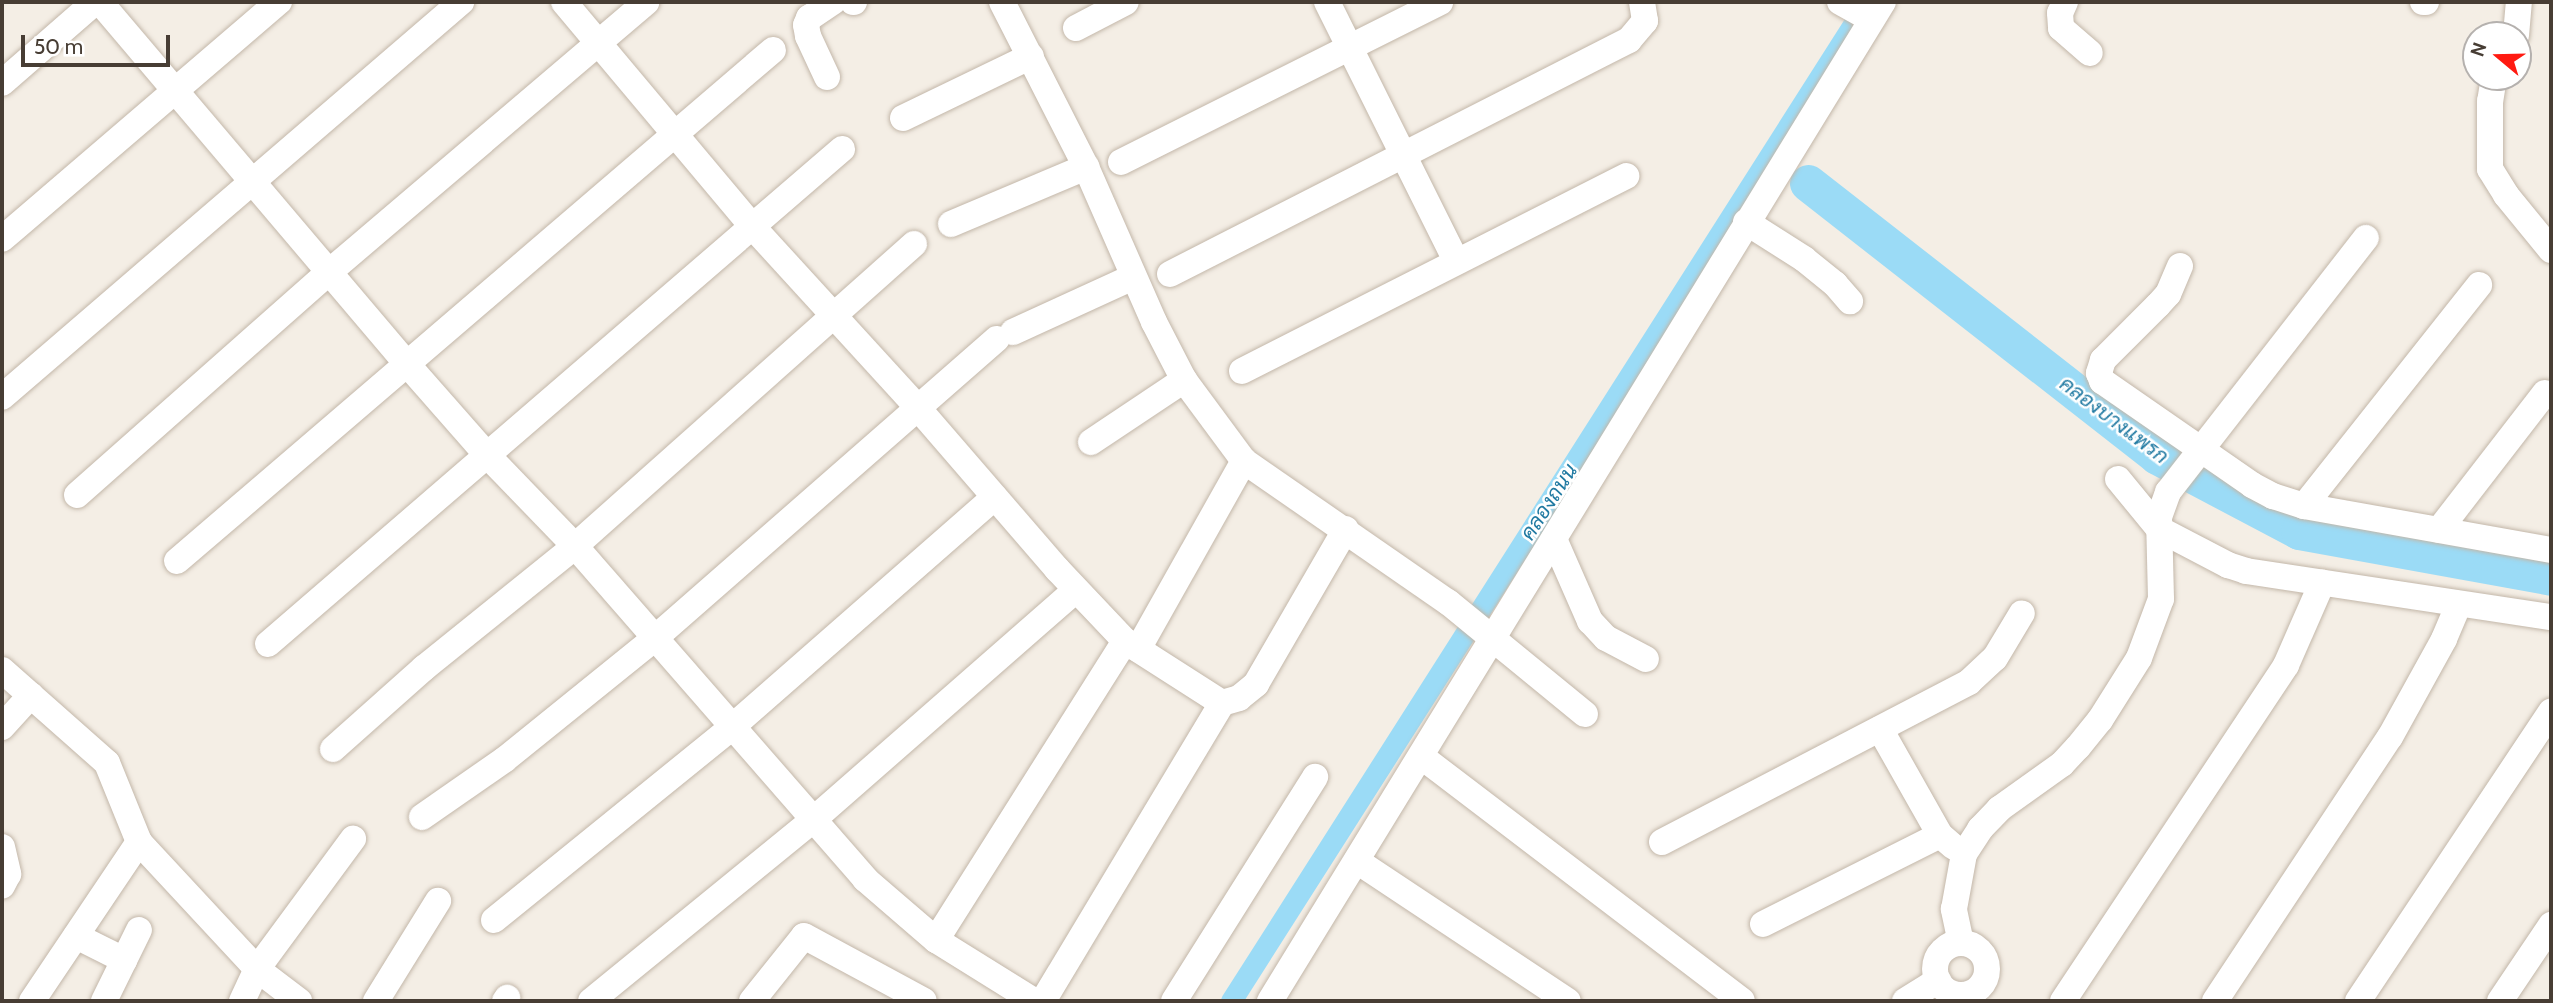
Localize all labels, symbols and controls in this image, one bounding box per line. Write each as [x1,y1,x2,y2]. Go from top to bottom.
scale bar [24,21,173,65]
north arrow [2462,21,2532,91]
text: 50 m [34,34,83,59]
text: N [2466,40,2492,60]
water label: คลองบางแพรก [2055,371,2173,469]
water label: คลองถนน [1515,459,1583,545]

